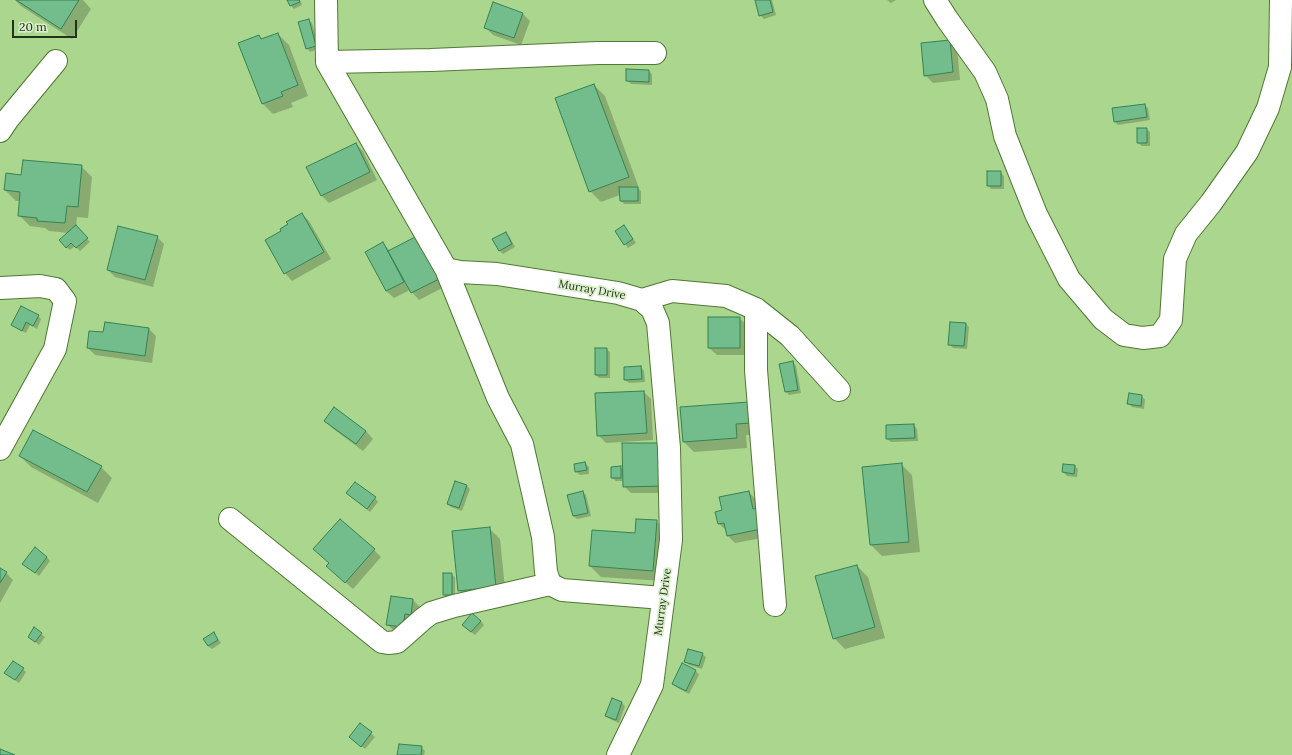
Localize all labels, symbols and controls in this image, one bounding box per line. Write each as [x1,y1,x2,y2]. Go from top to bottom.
scale bar [14,12,79,38]
text: 20 m [19,19,47,34]
street label: Murray Drive [557,278,627,302]
street label: Murray Drive [652,567,674,637]

